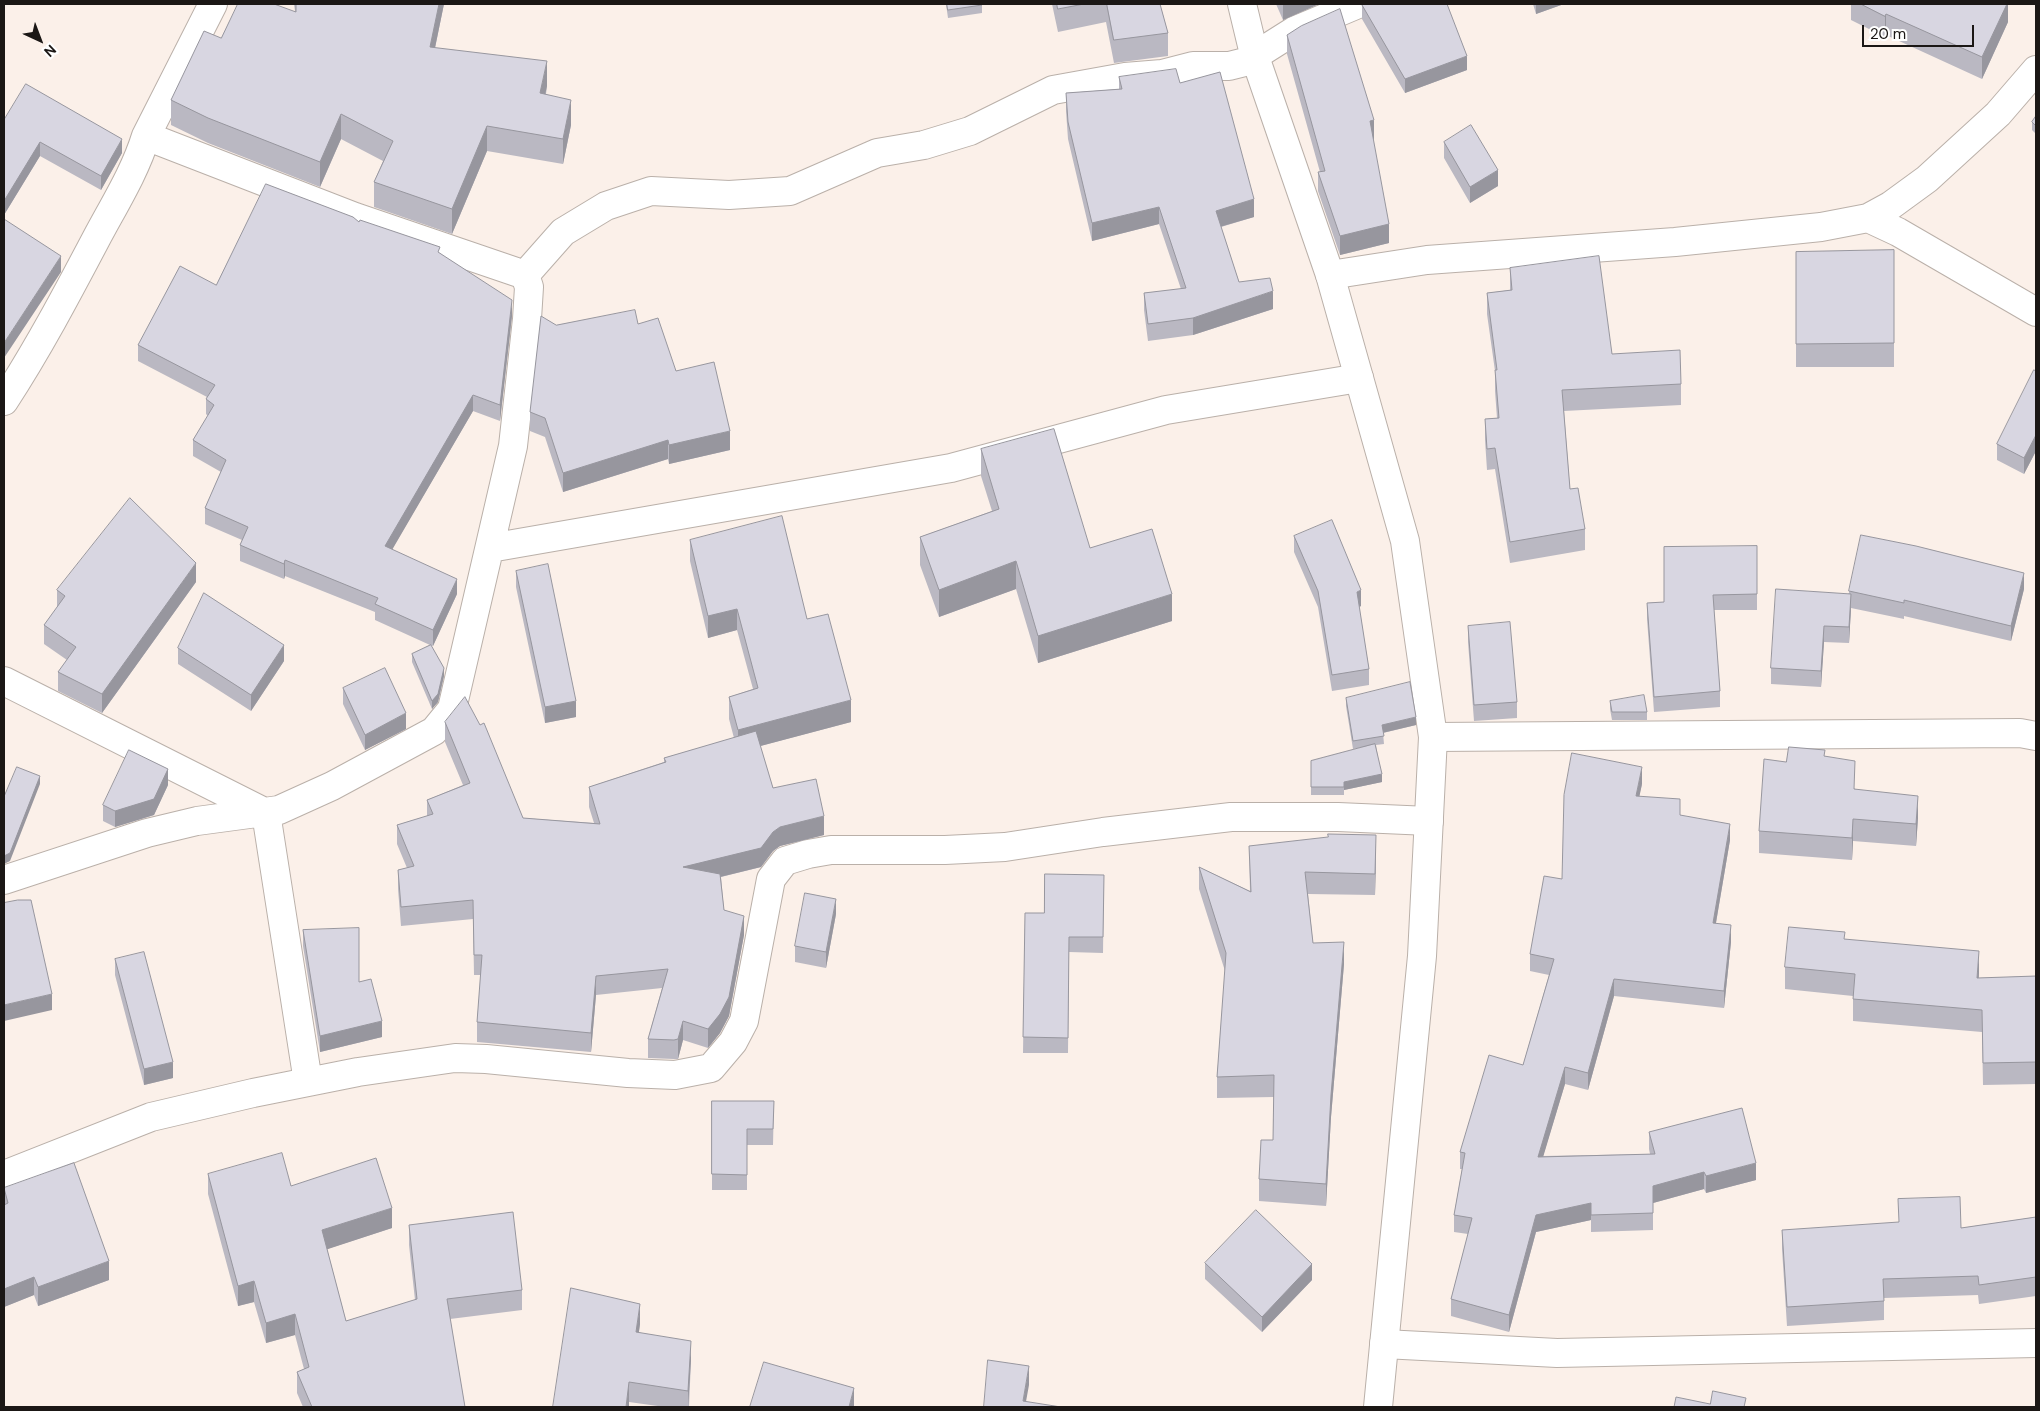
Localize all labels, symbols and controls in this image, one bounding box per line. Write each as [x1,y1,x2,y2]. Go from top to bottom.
north arrow [15,15,65,65]
scale bar [1865,15,1978,47]
text: 20 m [1870,24,1906,44]
text: N [40,41,60,61]

